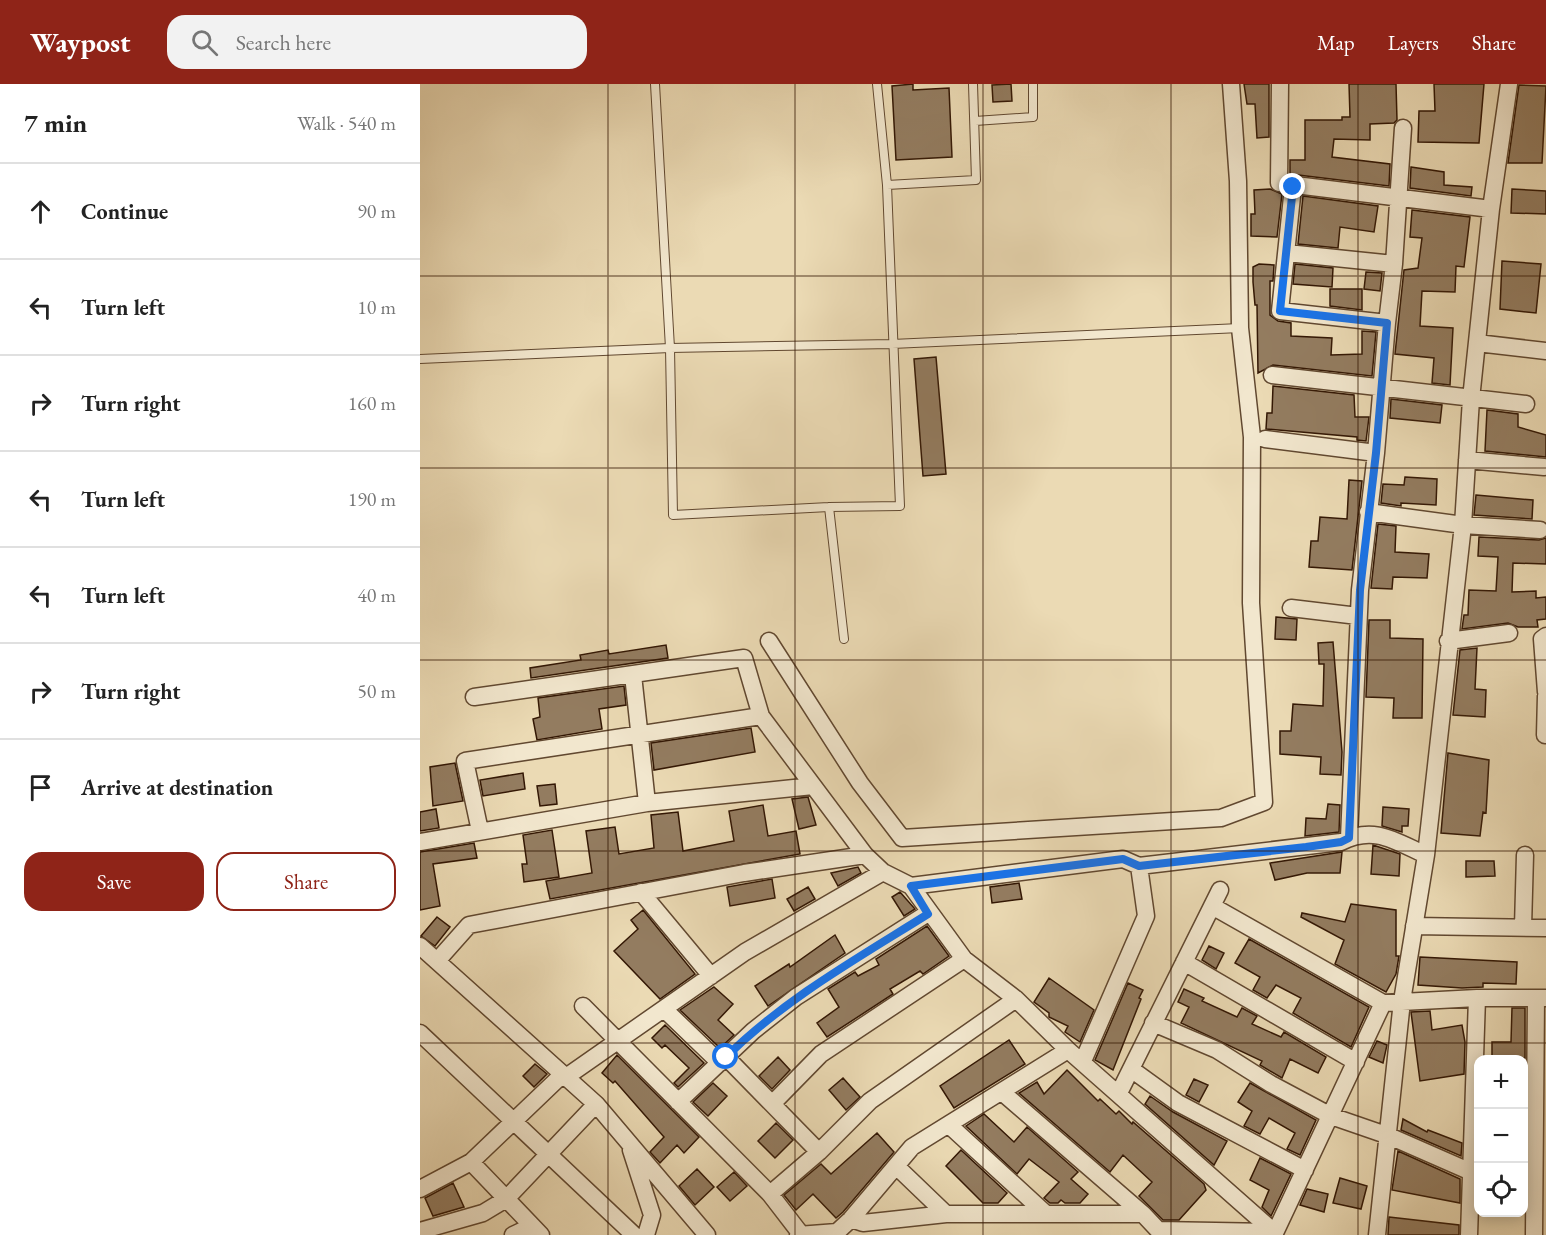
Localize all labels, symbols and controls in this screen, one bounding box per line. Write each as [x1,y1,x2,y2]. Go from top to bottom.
search box [167,15,587,69]
text: Waypost [30,24,131,60]
icon: search [188,26,221,59]
text: Search here [236,28,331,57]
text: Map [1317,29,1355,56]
text: Layers [1388,29,1439,56]
text: Share [1472,29,1516,56]
text: 7 min [24,106,87,140]
text: Walk · 540 m [297,110,396,136]
route end [1279,173,1305,199]
icon: ahead [24,195,57,228]
text: Continue [81,197,168,226]
text: 90 m [357,198,396,224]
icon: left [24,291,57,324]
text: Turn left [81,293,165,322]
text: 10 m [357,294,396,320]
icon: right [24,387,57,420]
text: Turn right [81,389,180,418]
text: 160 m [348,390,396,416]
icon: left [24,483,57,516]
text: Turn left [81,485,165,514]
text: 190 m [348,486,396,512]
icon: left [24,579,57,612]
text: Turn left [81,581,165,610]
text: 40 m [357,582,396,608]
icon: right [24,675,57,708]
text: Turn right [81,677,180,706]
text: 50 m [357,678,396,704]
icon: arrive [24,771,57,804]
text: Arrive at destination [81,773,273,802]
button: Save [24,852,204,911]
button: Share [216,852,396,911]
route start [712,1043,738,1069]
map controls [1474,1055,1528,1217]
button: + [1474,1055,1528,1109]
button: − [1474,1109,1528,1163]
button: locate [1474,1163,1528,1217]

